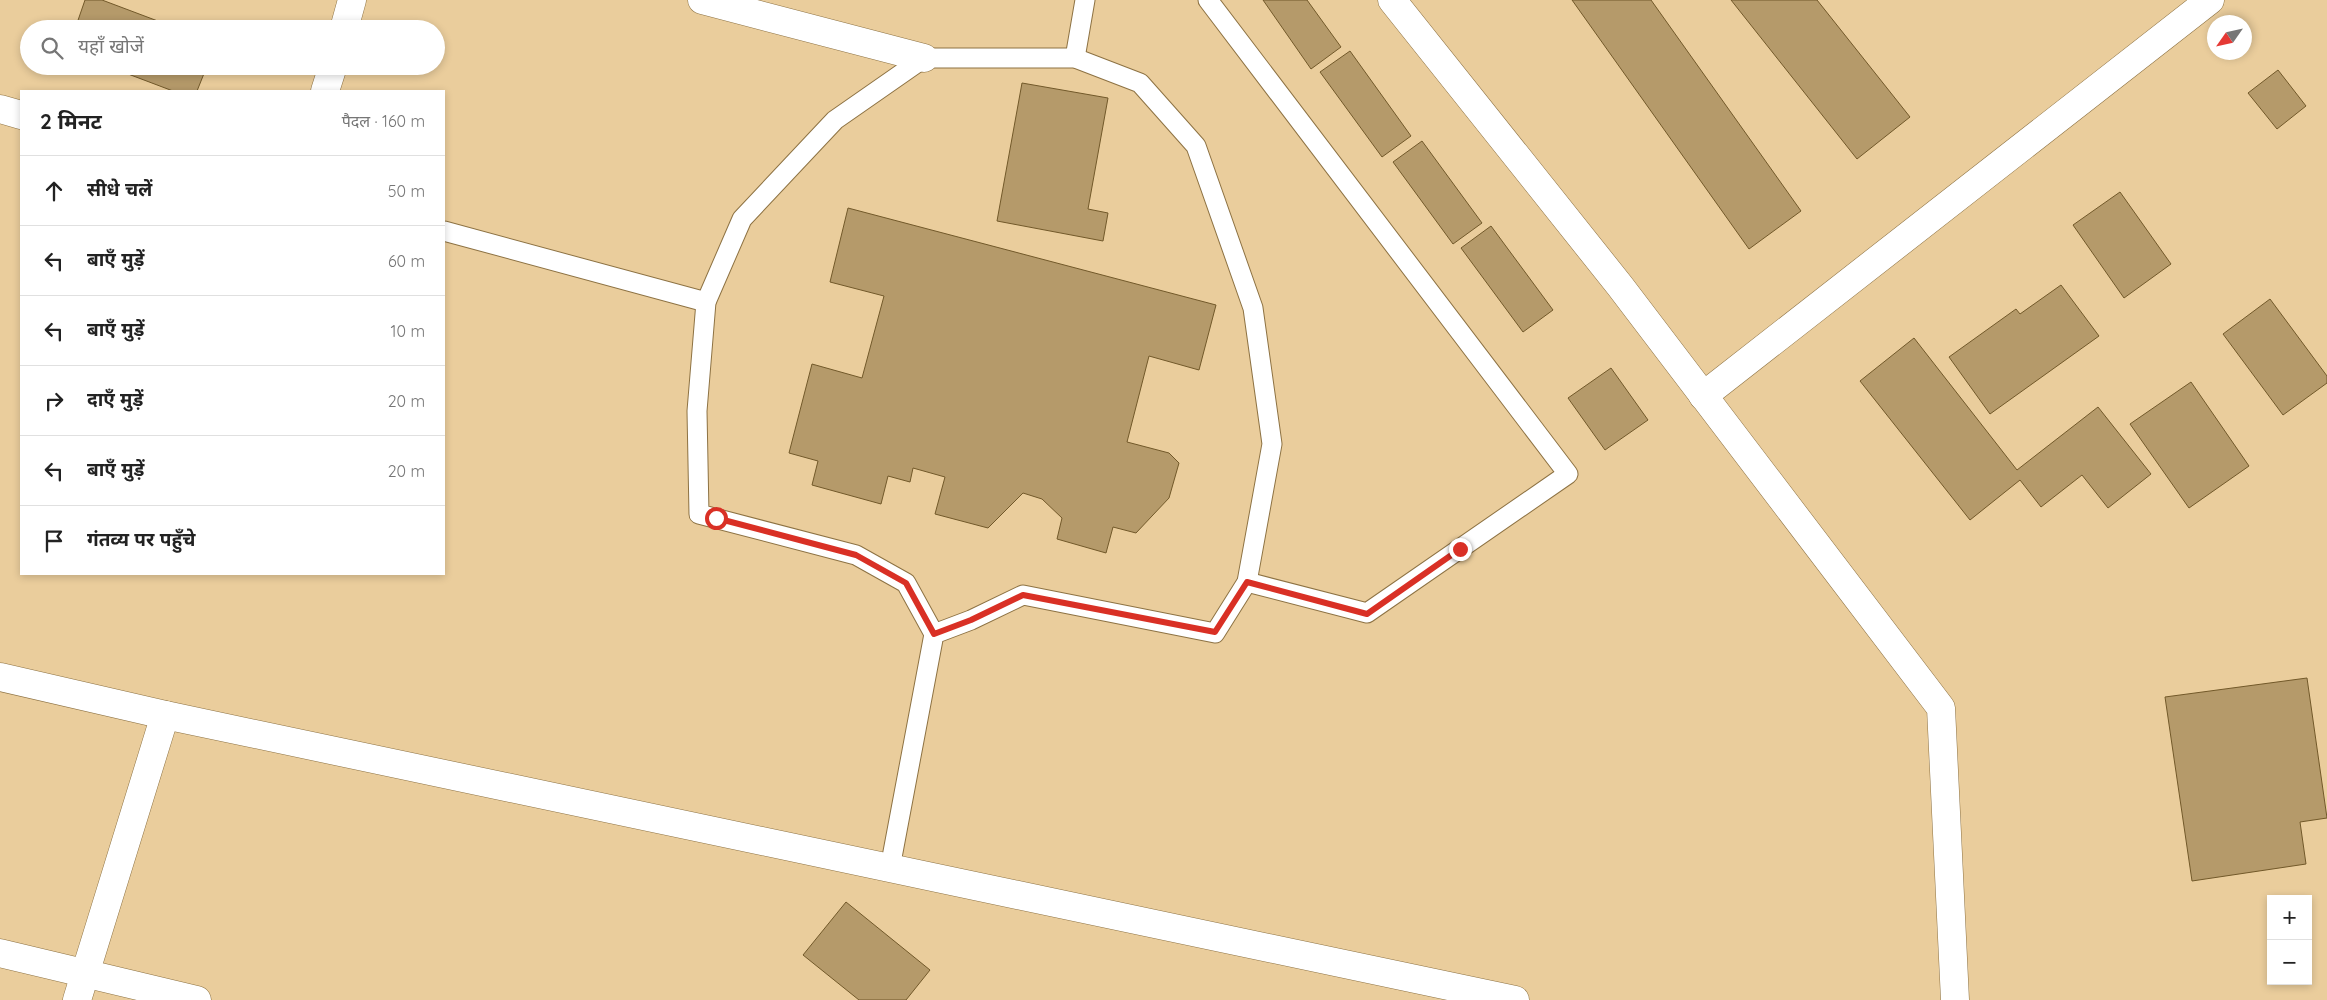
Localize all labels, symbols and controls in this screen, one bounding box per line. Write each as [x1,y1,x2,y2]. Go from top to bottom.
north arrow [2207,15,2252,60]
search box [20,20,445,75]
icon: search [38,34,66,62]
text: यहाँ खोजें [78,34,144,58]
text: 2 मिनट [40,108,102,134]
text: पैदल · 160 m [342,111,425,131]
icon: ahead [40,177,68,205]
text: सीधे चलें [87,177,152,201]
text: 50 m [388,181,425,201]
icon: left [40,247,68,275]
text: बाएँ मुड़ें [87,247,144,271]
text: 60 m [388,251,425,271]
icon: left [40,317,68,345]
text: बाएँ मुड़ें [87,317,144,341]
text: 10 m [391,321,425,341]
icon: right [40,387,68,415]
text: दाएँ मुड़ें [87,387,143,411]
text: 20 m [388,391,425,411]
icon: left [40,457,68,485]
text: बाएँ मुड़ें [87,457,144,481]
text: 20 m [388,461,425,481]
route start [705,507,728,530]
icon: arrive [40,527,68,555]
text: गंतव्य पर पहुँचे [87,527,195,551]
route end [1449,538,1472,561]
map controls [2267,895,2312,985]
button: + [2267,895,2312,940]
button: − [2267,940,2312,985]

